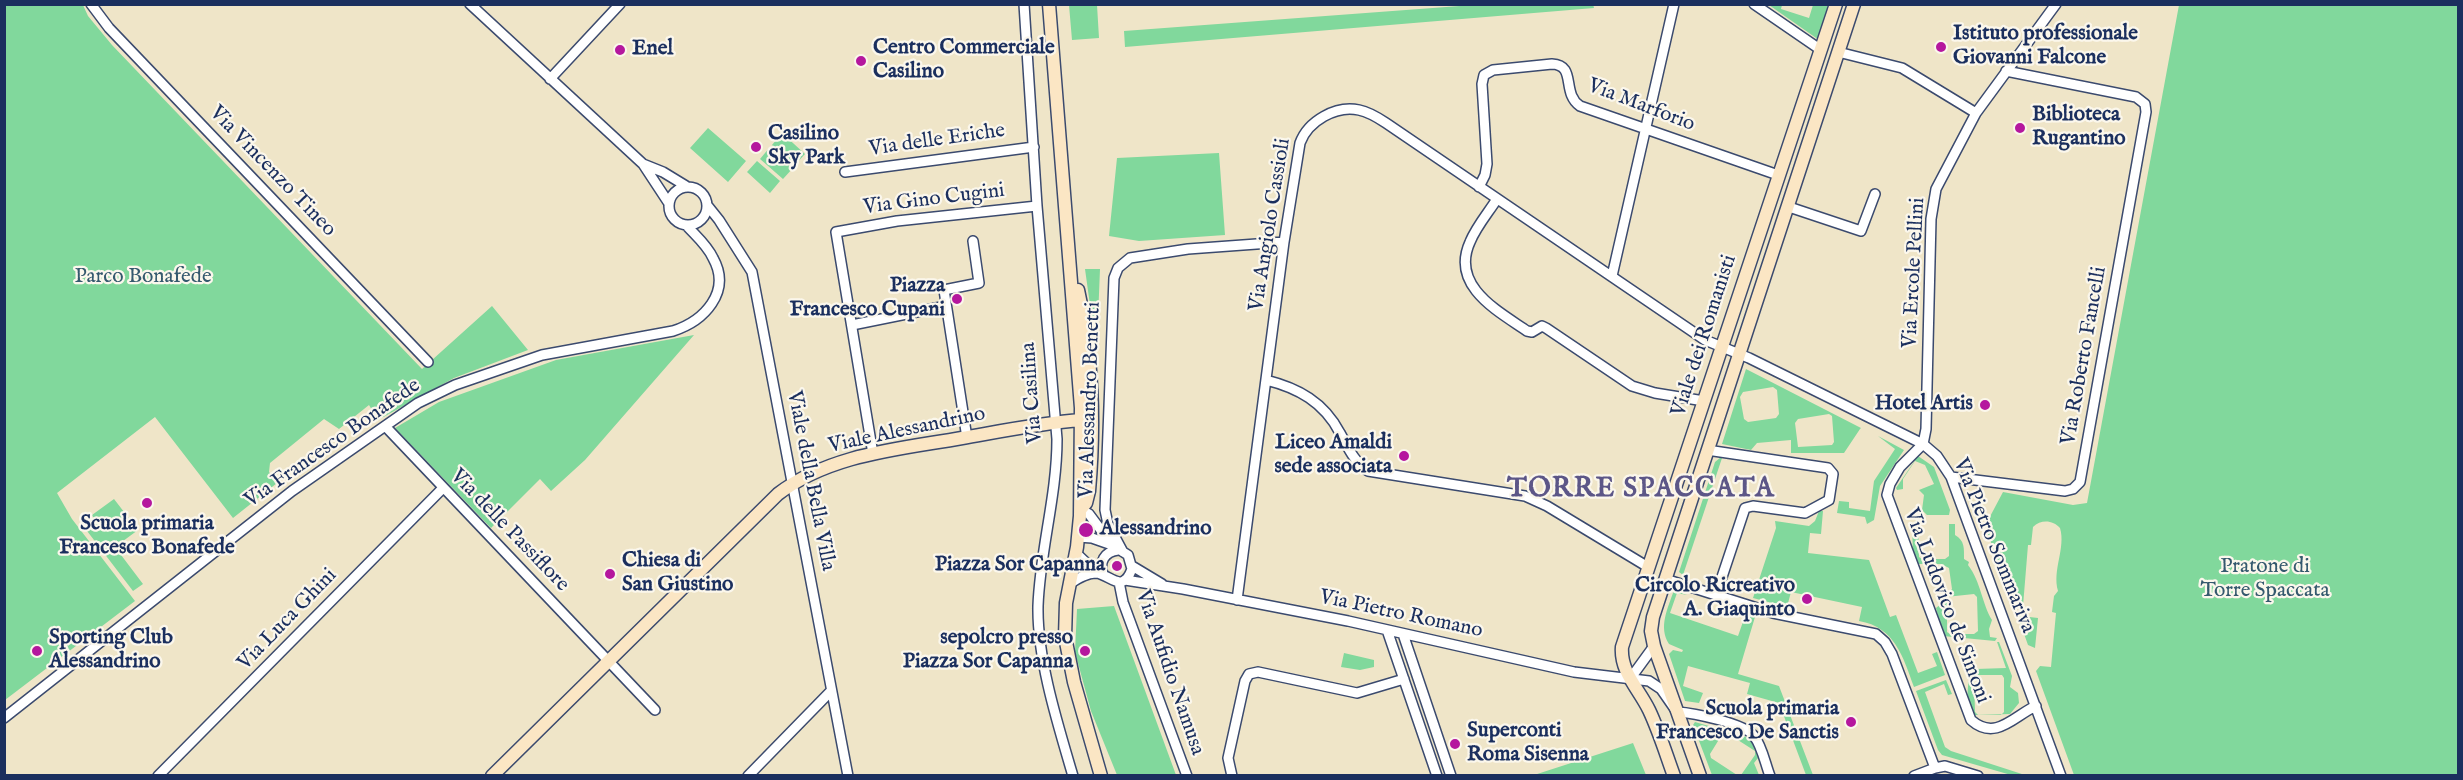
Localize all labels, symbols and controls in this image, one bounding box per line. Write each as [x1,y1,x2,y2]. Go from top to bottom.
place label: Istituto professionale Giovanni Falcone [1953,22,2138,72]
place label: Centro Commerciale Casilino [873,36,1055,86]
place label: Enel [632,37,673,63]
marker: Istituto professionale Giovanni Falcone [1934,40,1948,54]
marker: Enel [613,43,627,57]
marker: Centro Commerciale Casilino [854,54,868,68]
street label: Via Marforio [1584,74,1698,138]
street label: Via Vincenzo Tineo [203,101,341,243]
place label: Biblioteca Rugantino [2032,103,2126,153]
street label: Via delle Eriche [867,119,1007,163]
marker: Biblioteca Rugantino [2013,121,2027,135]
place label: Casilino Sky Park [768,122,845,172]
street label: Via Angiolo Cassioli [1245,137,1297,313]
marker: Casilino Sky Park [749,140,763,154]
street label: Via Gino Cugini [862,179,1006,221]
street label: Via Ercole Pellini [1898,197,1932,349]
street label: Viale dei Romanisti [1667,252,1743,420]
park label: Parco Bonafede [74,265,212,291]
street label: Via Roberto Fancelli [2057,265,2113,447]
place label: Piazza Francesco Cupani [790,274,945,324]
marker: Piazza Francesco Cupani [950,292,964,306]
street label: Via Alessandro Benetti [1075,301,1107,499]
street label: Via Casilina [1017,341,1049,445]
street label: Via Francesco Bonafede [240,374,426,514]
street label: Viale della Bella Villa [780,389,840,573]
place label: Hotel Artis [1875,392,1973,418]
marker: Hotel Artis [1978,398,1992,412]
street label: Viale Alessandrino [826,402,988,460]
place label: Liceo Amaldi sede associata [1274,431,1392,481]
marker: Liceo Amaldi sede associata [1397,449,1411,463]
street label: Via Pietro Sommariva [1946,455,2040,637]
street label: Via delle Passiflore [444,464,574,598]
district label: TORRE SPACCATA [1507,474,1775,506]
marker: Scuola primaria Francesco Bonafede [140,496,154,510]
street label: Via Ludovico de Simoni [1897,505,1995,707]
place label: Scuola primaria Francesco Bonafede [59,512,235,562]
place label: Alessandrino [1100,517,1212,543]
marker: Alessandrino [1077,521,1095,539]
place label: Chiesa di San Giustino [622,549,733,599]
place label: Piazza Sor Capanna [935,553,1105,579]
park label: Pratone di Torre Spaccata [2201,555,2329,605]
marker: Piazza Sor Capanna [1110,559,1124,573]
street label: Via Luca Ghini [233,564,343,676]
marker: Chiesa di San Giustino [603,567,617,581]
place label: Circolo Ricreativo A. Giaquinto [1635,574,1795,624]
street label: Via Pietro Romano [1317,585,1485,645]
street label: Via Aufidio Namusa [1129,587,1209,759]
marker: Circolo Ricreativo A. Giaquinto [1800,592,1814,606]
place label: Sporting Club Alessandrino [49,626,173,676]
place label: sepolcro presso Piazza Sor Capanna [903,626,1073,676]
marker: Sporting Club Alessandrino [30,644,44,658]
marker: sepolcro presso Piazza Sor Capanna [1078,644,1092,658]
place label: Scuola primaria Francesco De Sanctis [1656,697,1839,747]
marker: Scuola primaria Francesco De Sanctis [1844,715,1858,729]
place label: Superconti Roma Sisenna [1467,719,1589,769]
marker: Superconti Roma Sisenna [1448,737,1462,751]

